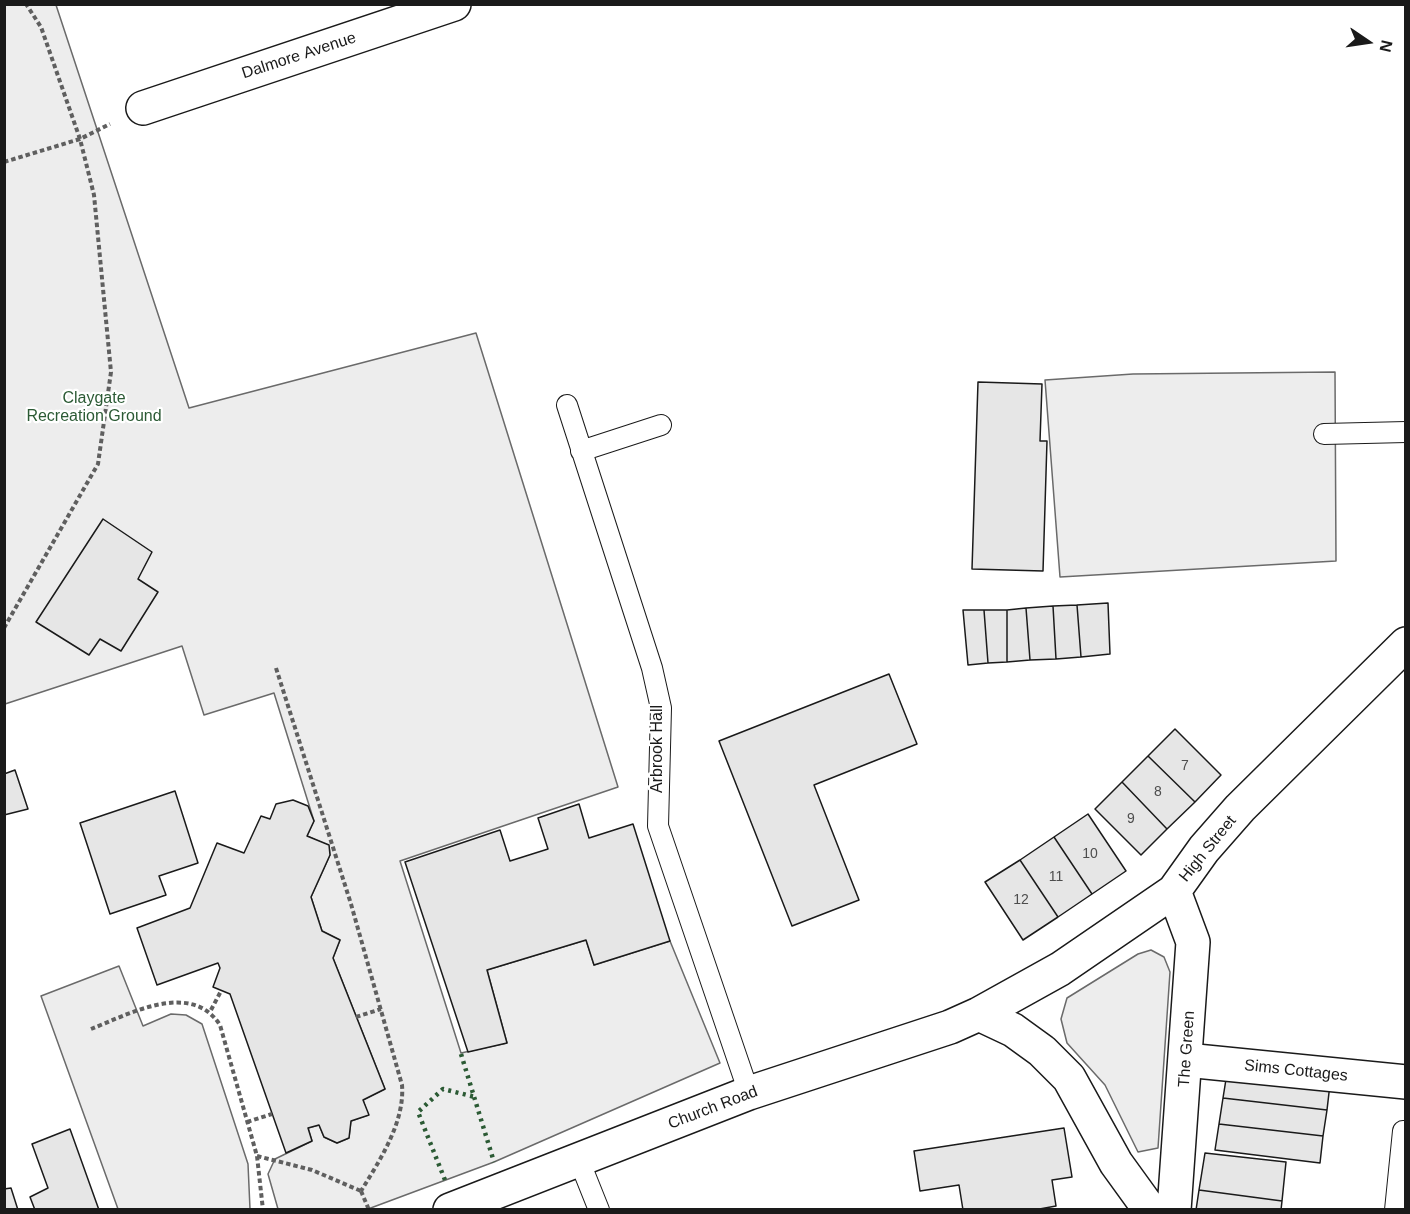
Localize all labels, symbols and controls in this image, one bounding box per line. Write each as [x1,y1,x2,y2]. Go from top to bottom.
north arrow [1338,12,1398,72]
street label: Dalmore Avenue [240,29,358,83]
text: N [1376,39,1396,54]
park label: Claygate Recreation Ground [26,389,162,427]
street label: Arbrook Hall [648,705,668,793]
house number: 7 [1181,758,1189,774]
house number: 8 [1154,784,1162,800]
house number: 9 [1127,811,1135,827]
street label: High Street [1175,812,1241,886]
house number: 10 [1082,846,1098,862]
house number: 11 [1049,869,1063,885]
house number: 12 [1013,892,1029,908]
street label: The Green [1175,1010,1199,1088]
street label: Sims Cottages [1243,1056,1349,1086]
street label: Church Road [666,1082,760,1134]

